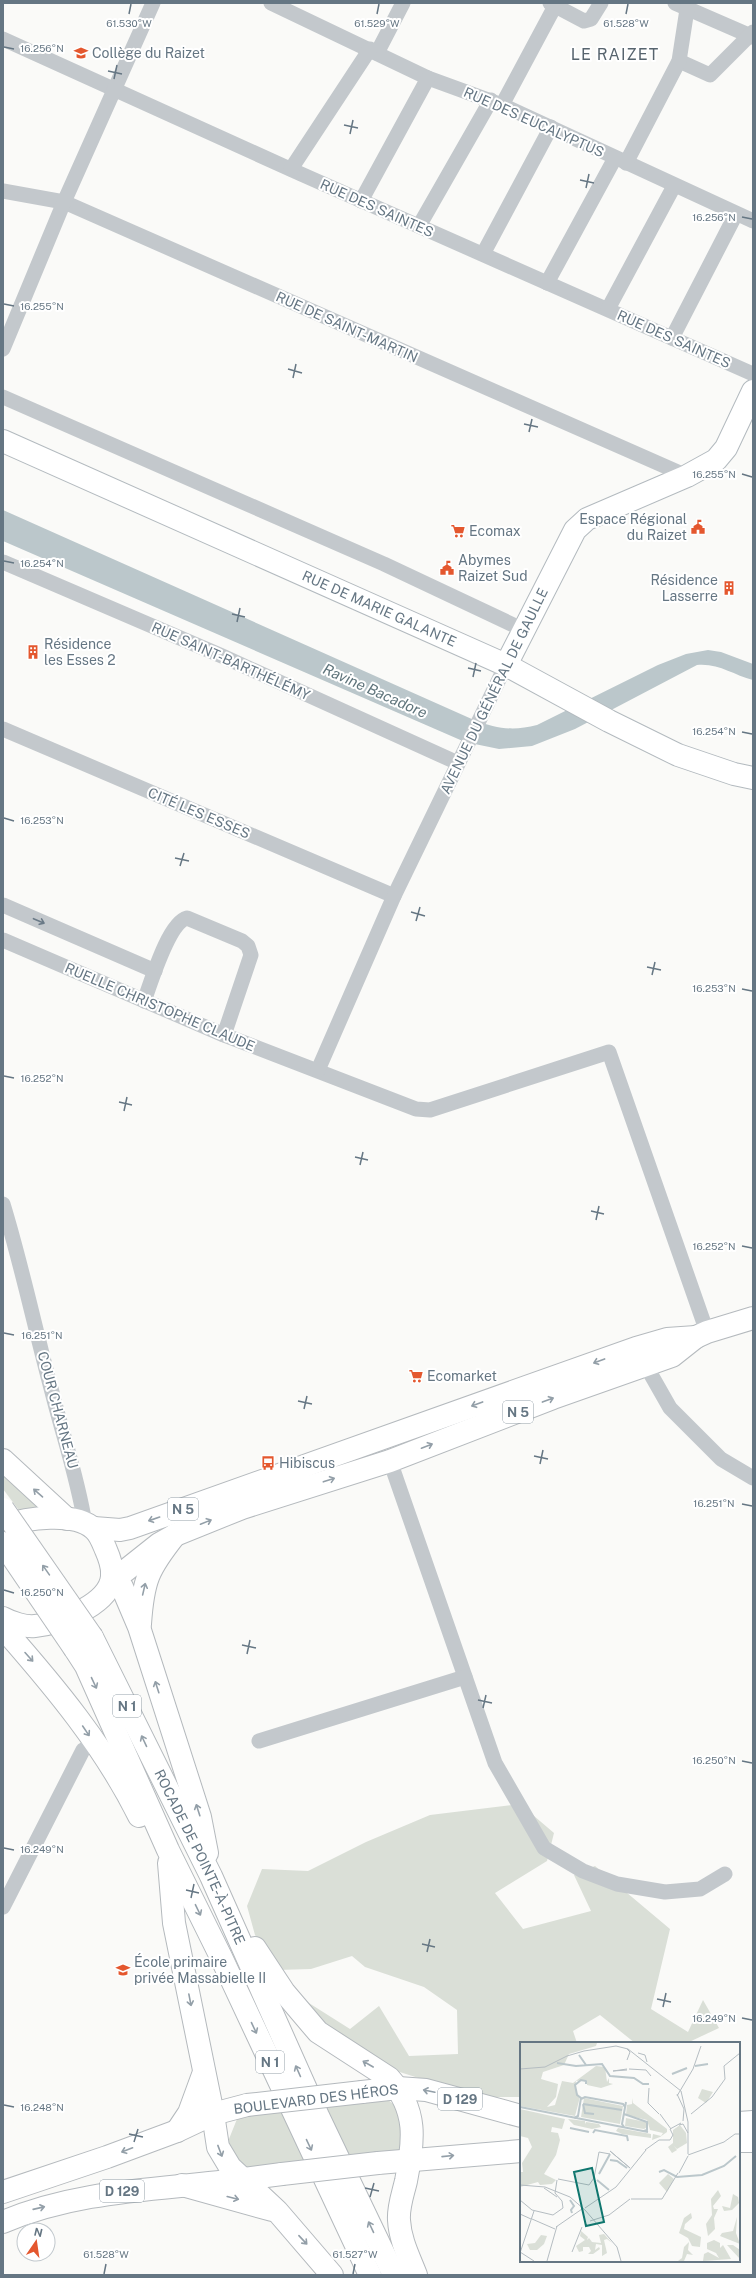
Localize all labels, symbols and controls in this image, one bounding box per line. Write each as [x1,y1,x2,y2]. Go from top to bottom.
text: 61.530°W [106,17,152,29]
text: 61.529°W [354,17,400,29]
text: 61.528°W [603,17,649,29]
text: 16.256°N [20,42,64,54]
school or university icon: Collège du Raizet [73,45,89,61]
place label: Collège du Raizet [92,45,205,61]
district label: LE RAIZET [571,45,659,64]
street label: RUE DES EUCALYPTUS [461,84,607,160]
street label: RUE DES SAINTES [318,176,436,240]
text: 16.256°N [692,211,736,223]
street label: RUE DE SAINT-MARTIN [274,288,420,366]
text: 16.255°N [20,300,64,312]
street label: RUE DES SAINTES [615,307,733,371]
text: 16.255°N [692,468,736,480]
place label: Espace Régional du Raizet [579,511,687,543]
public building icon: Espace Régional du Raizet [690,519,706,535]
supermarket icon: Ecomax [450,523,466,539]
place label: Ecomax [469,523,521,539]
place label: Abymes Raizet Sud [458,552,528,584]
text: 16.254°N [20,557,64,569]
public building icon: Abymes Raizet Sud [439,560,455,576]
street label: RUE DE MARIE GALANTE [300,567,459,650]
place label: Résidence Lasserre [650,572,718,604]
building icon: Résidence Lasserre [721,580,737,596]
street label: AVENUE DU GÉNÉRAL DE GAULLE [436,585,551,797]
street label: RUE SAINT-BARTHÉLÉMY [149,618,314,703]
place label: Résidence les Esses 2 [44,636,116,668]
building icon: Résidence les Esses 2 [25,644,41,660]
water label: Ravine Bacadore [320,660,430,721]
text: 16.254°N [692,725,736,737]
street label: CITÉ LES ESSES [146,783,253,842]
text: 16.253°N [20,814,64,826]
one-way arrow [32,917,44,925]
street label: RUELLE CHRISTOPHE CLAUDE [63,960,257,1054]
text: 16.253°N [692,982,736,994]
text: 16.252°N [20,1072,64,1084]
text: 16.252°N [692,1240,736,1252]
text: 16.251°N [21,1329,63,1341]
street label: COUR CHARNEAU [35,1350,81,1470]
one-way arrow [594,1357,606,1365]
supermarket icon: Ecomarket [408,1368,424,1384]
place label: Ecomarket [427,1368,497,1384]
one-way arrow [542,1396,554,1404]
one-way arrow [471,1401,483,1409]
road number: N 5 [503,1401,533,1423]
one-way arrow [420,1442,432,1450]
bus stop icon: Hibiscus [260,1455,276,1471]
place label: Hibiscus [279,1455,335,1471]
one-way arrow [322,1476,335,1483]
one-way arrow [33,1488,43,1498]
text: 16.251°N [693,1497,735,1509]
road number: N 5 [168,1498,198,1520]
one-way arrow [148,1516,161,1523]
one-way arrow [200,1518,212,1526]
one-way arrow [42,1565,50,1576]
one-way arrow [141,1582,149,1595]
text: 16.250°N [20,1586,64,1598]
one-way arrow [24,1652,33,1662]
one-way arrow [91,1677,98,1689]
one-way arrow [153,1681,161,1693]
road number: N 1 [113,1695,141,1717]
one-way arrow [82,1725,90,1736]
one-way arrow [140,1736,147,1748]
text: 16.250°N [692,1754,736,1766]
street label: ROCADE DE POINTE-À-PITRE [151,1767,248,1947]
one-way arrow [194,1804,201,1817]
text: 16.249°N [20,1843,64,1855]
one-way arrow [195,1904,202,1916]
place label: École primaire privée Massabielle II [134,1953,266,1986]
school or university icon: École primaire privée Massabielle II [115,1962,131,1978]
one-way arrow [186,1993,194,2006]
text: 16.249°N [692,2012,736,2024]
one-way arrow [251,2021,258,2033]
inset map [520,2042,740,2262]
road number: N 1 [256,2051,284,2073]
one-way arrow [362,2059,374,2067]
one-way arrow [294,2066,301,2078]
street label: BOULEVARD DES HÉROS [232,2080,399,2117]
one-way arrow [423,2087,436,2095]
road number: D 129 [438,2088,482,2110]
text: 16.248°N [20,2101,64,2113]
one-way arrow [306,2139,313,2151]
one-way arrow [216,2144,224,2156]
one-way arrow [122,2146,134,2154]
one-way arrow [441,2152,454,2160]
road number: D 129 [100,2180,144,2202]
one-way arrow [226,2195,239,2202]
one-way arrow [33,2204,46,2212]
one-way arrow [367,2221,374,2233]
north arrow [16,2222,56,2262]
text: N [33,2225,44,2239]
one-way arrow [299,2235,308,2245]
text: 61.528°W [83,2248,129,2260]
text: 61.527°W [332,2248,378,2260]

